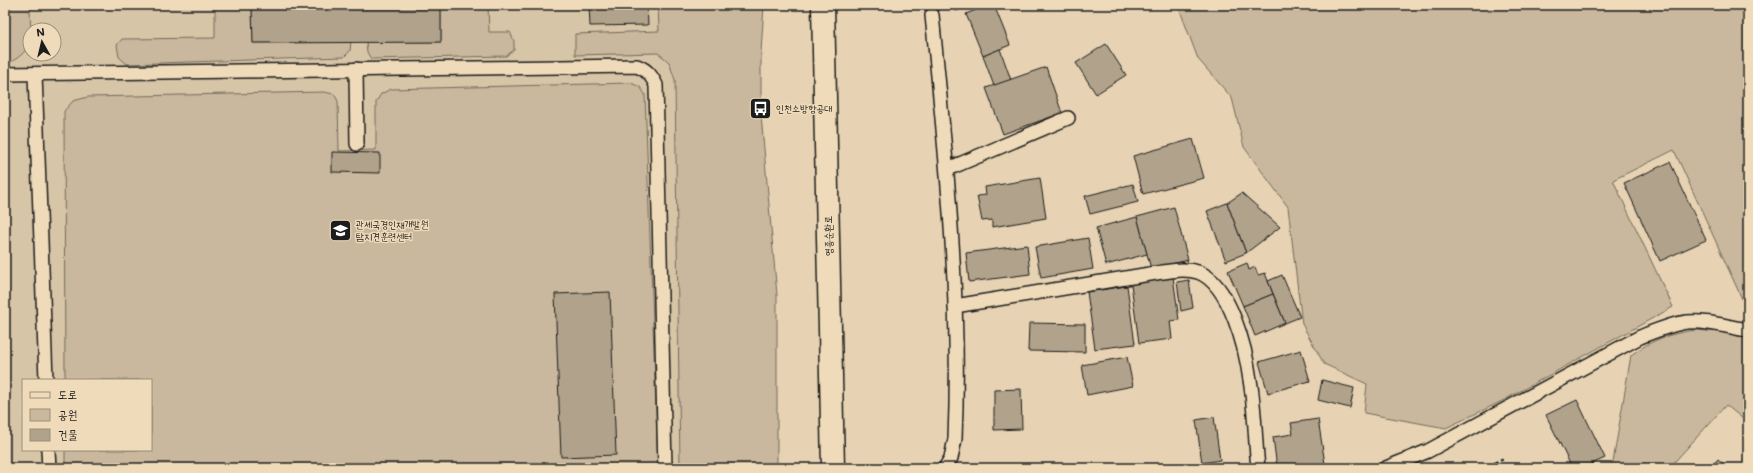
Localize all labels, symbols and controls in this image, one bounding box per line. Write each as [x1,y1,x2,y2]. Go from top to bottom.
north arrow [22,22,62,62]
text: N [35,24,46,40]
bus stop icon: 인천소방항공대 [747,95,773,121]
place label: 인천소방항공대 [776,101,832,115]
street label: 영종순환로 [821,216,835,256]
school or university icon: 관세국경인재개발원 탐지견훈련센터 [328,217,354,243]
place label: 관세국경인재개발원 탐지견훈련센터 [356,217,428,243]
legend [22,379,152,451]
text: 도로 [58,386,77,402]
text: 공원 [58,406,77,422]
text: 건물 [58,426,78,442]

